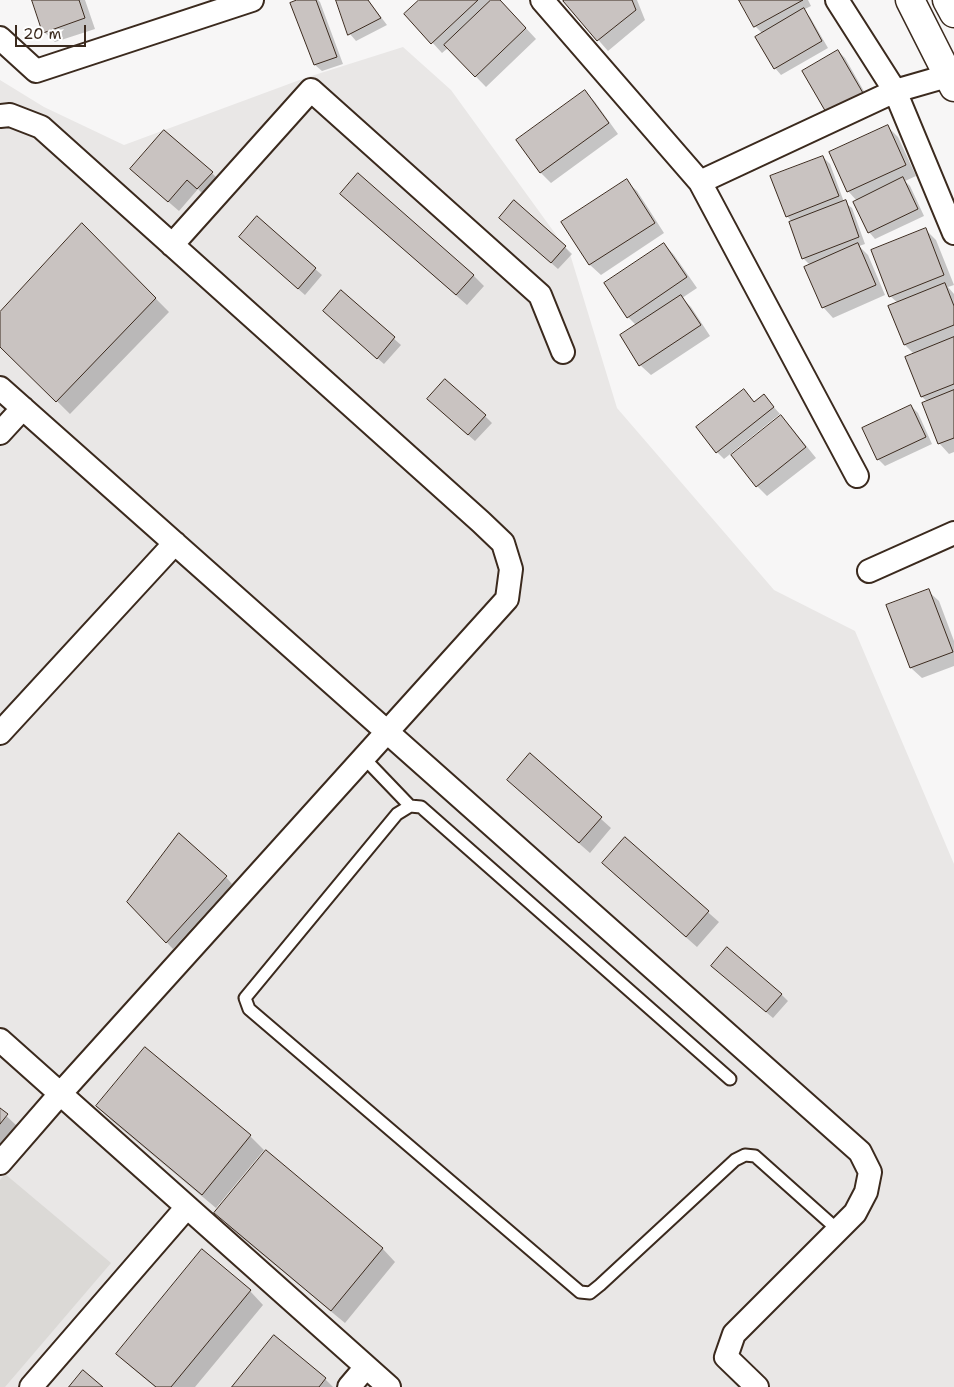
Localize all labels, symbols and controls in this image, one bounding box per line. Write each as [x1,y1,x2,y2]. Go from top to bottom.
scale bar [18,15,89,47]
text: 20 m [23,24,62,44]

